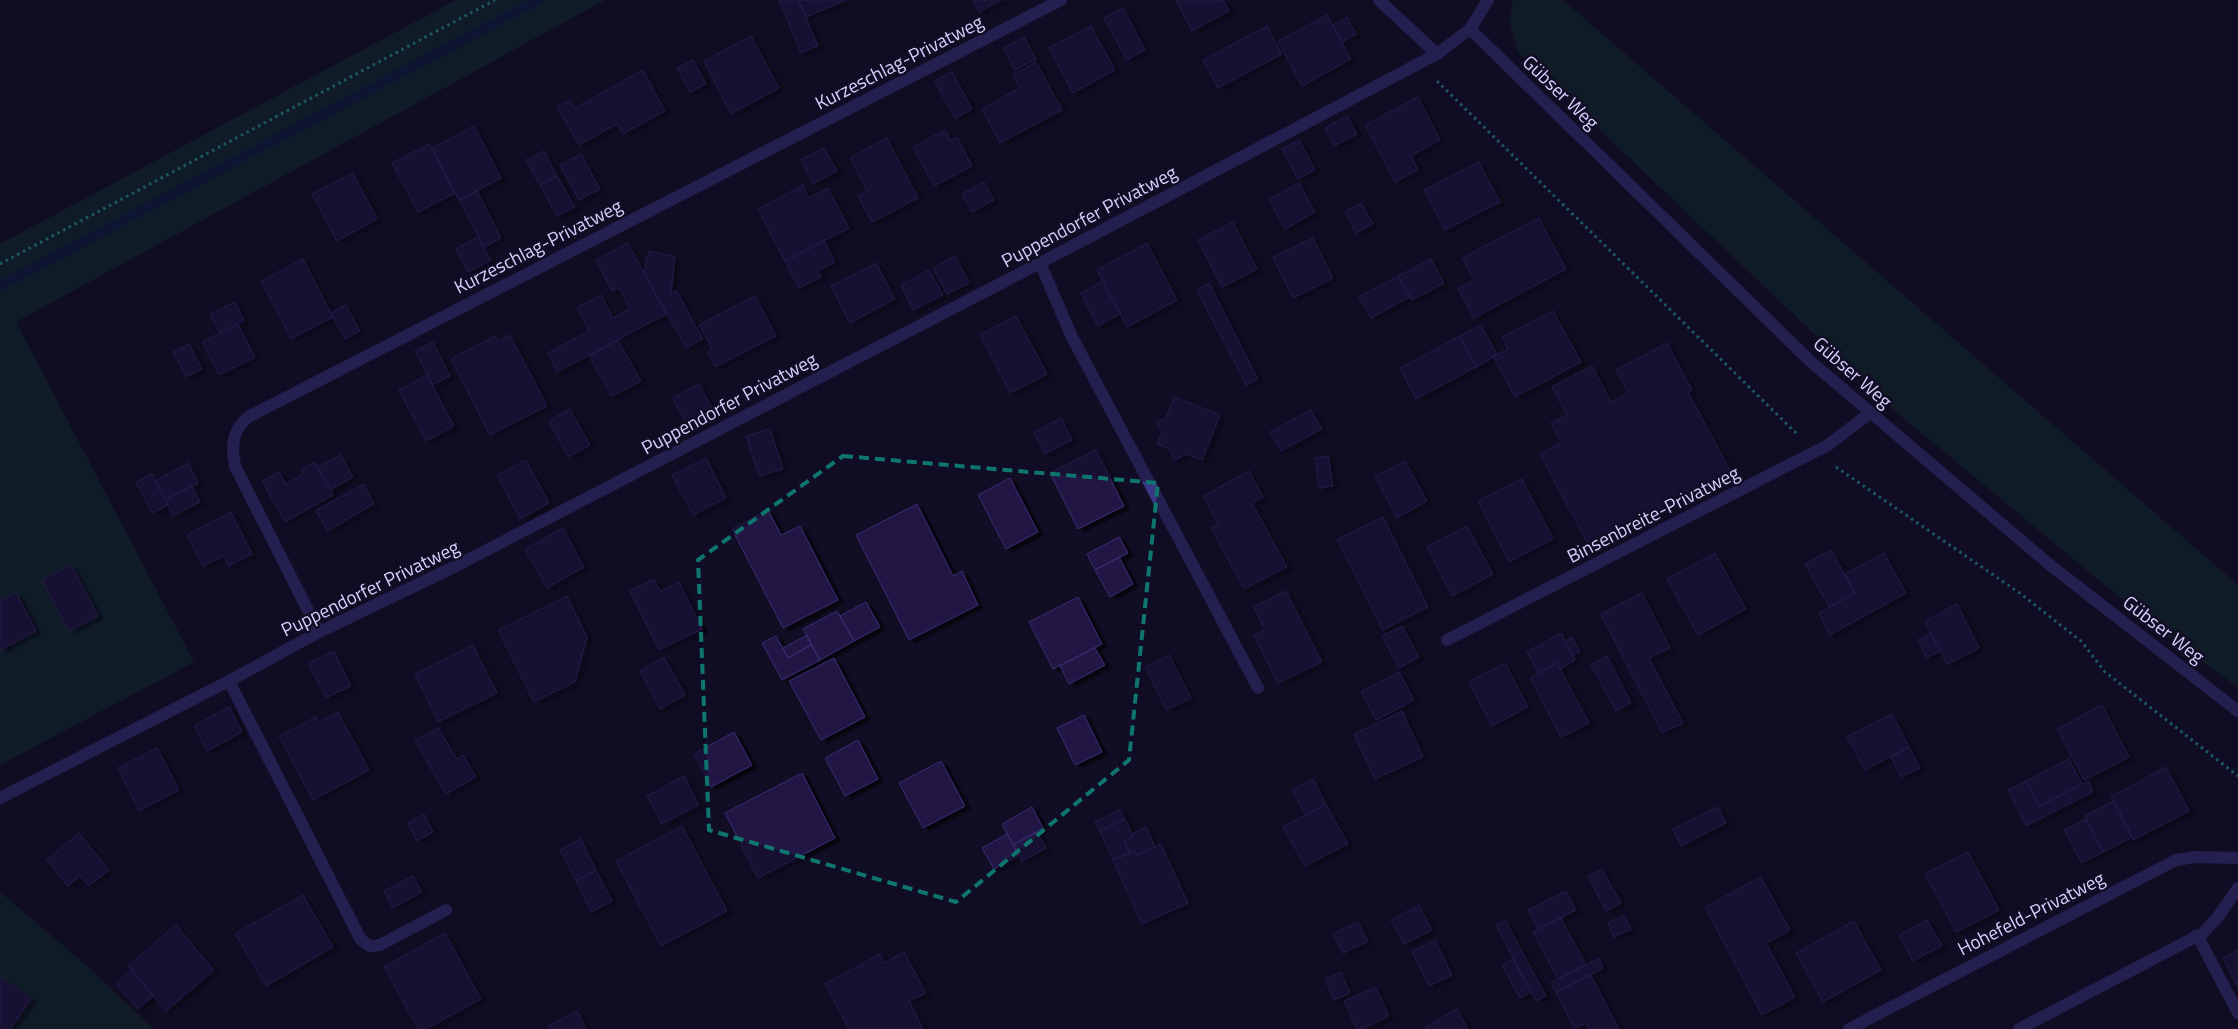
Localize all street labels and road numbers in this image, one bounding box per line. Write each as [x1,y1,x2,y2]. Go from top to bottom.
street label: Kurzeschlag-Privatweg [810,6,988,117]
street label: Gübser Weg [1516,48,1606,136]
street label: Puppendorfer Privatweg [996,157,1182,274]
street label: Kurzeschlag-Privatweg [449,190,627,301]
street label: Gübser Weg [1807,329,1900,414]
street label: Puppendorfer Privatweg [636,344,822,461]
street label: Binsenbreite-Privatweg [1561,457,1744,570]
street label: Puppendorfer Privatweg [276,532,464,643]
street label: Gübser Weg [2117,587,2212,670]
street label: Hohefeld-Privatweg [1952,863,2110,962]

